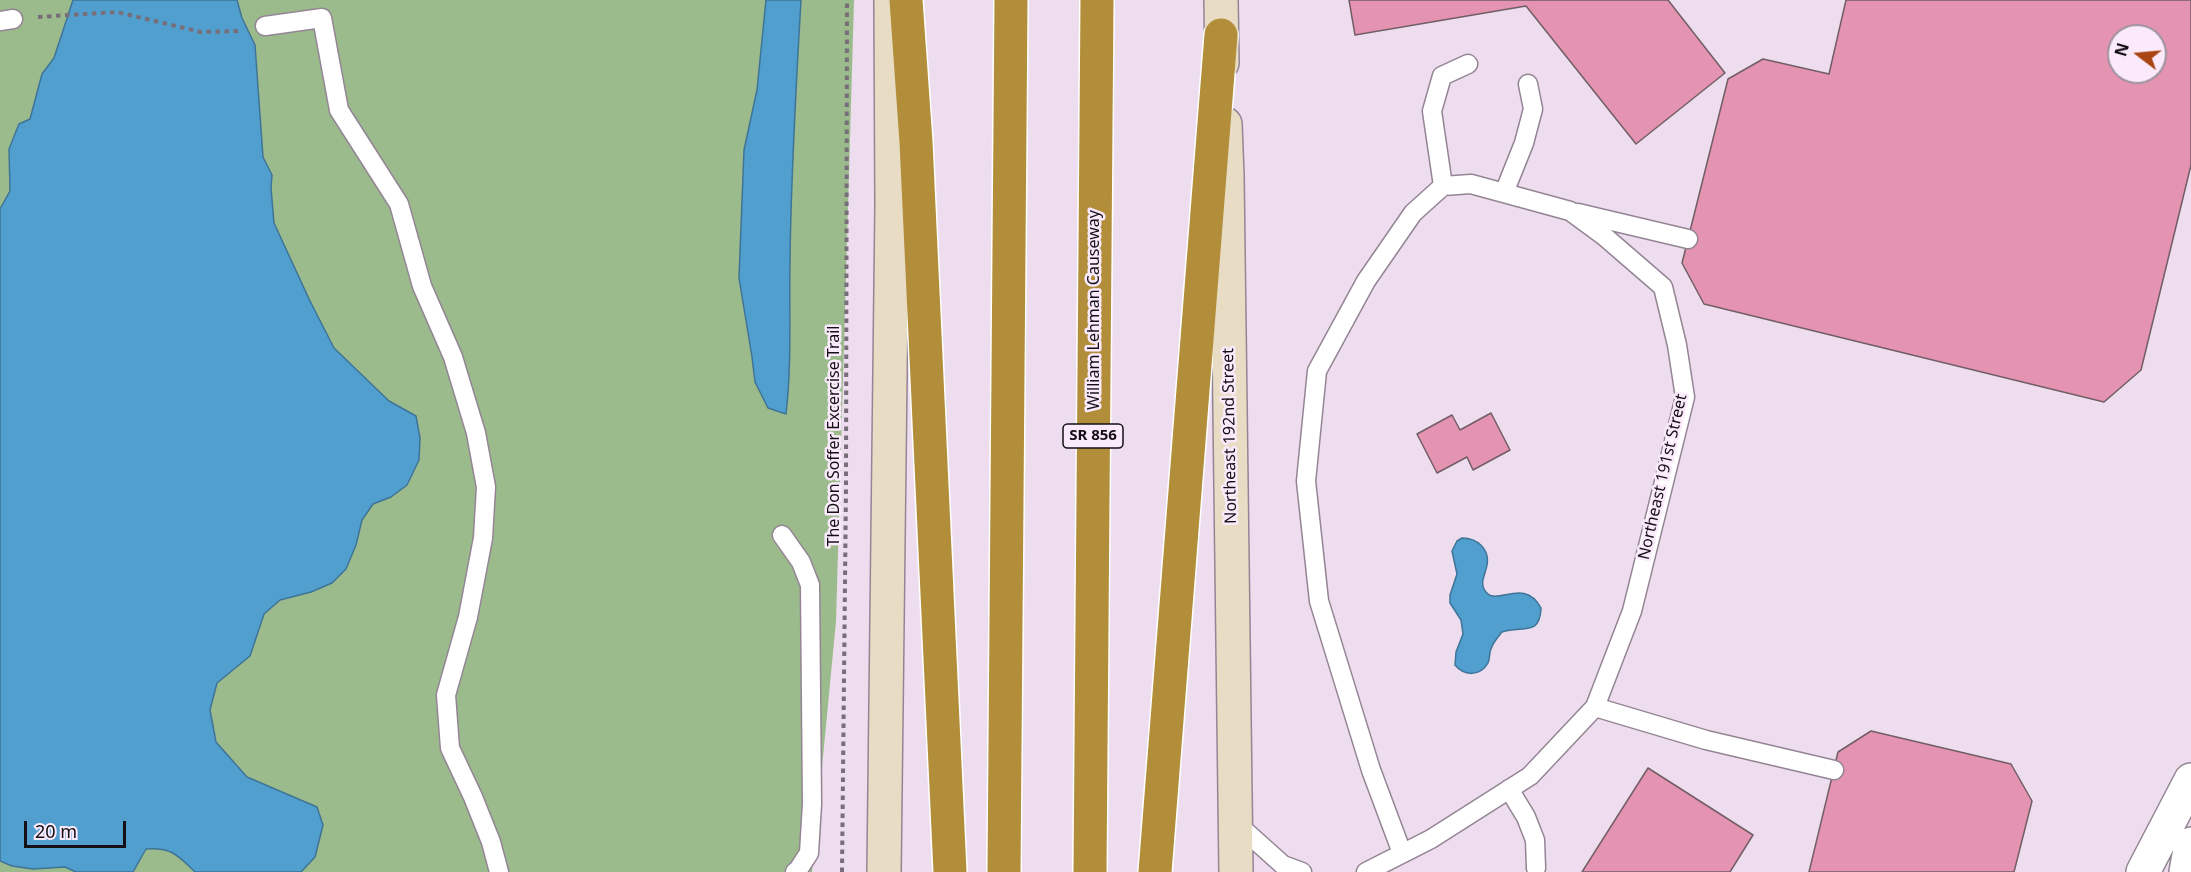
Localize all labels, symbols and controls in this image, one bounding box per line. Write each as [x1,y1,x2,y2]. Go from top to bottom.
north arrow [2107,24,2167,84]
text: N [2109,40,2134,59]
street label: William Lehman Causeway [1084,210,1104,410]
street label: The Don Soffer Excercise Trail [824,326,844,546]
street label: Northeast 192nd Street [1219,348,1241,524]
street label: Northeast 191st Street [1635,392,1691,562]
road number: SR 856 [1063,424,1123,448]
scale bar [27,809,129,847]
text: 20 m [35,819,77,843]

